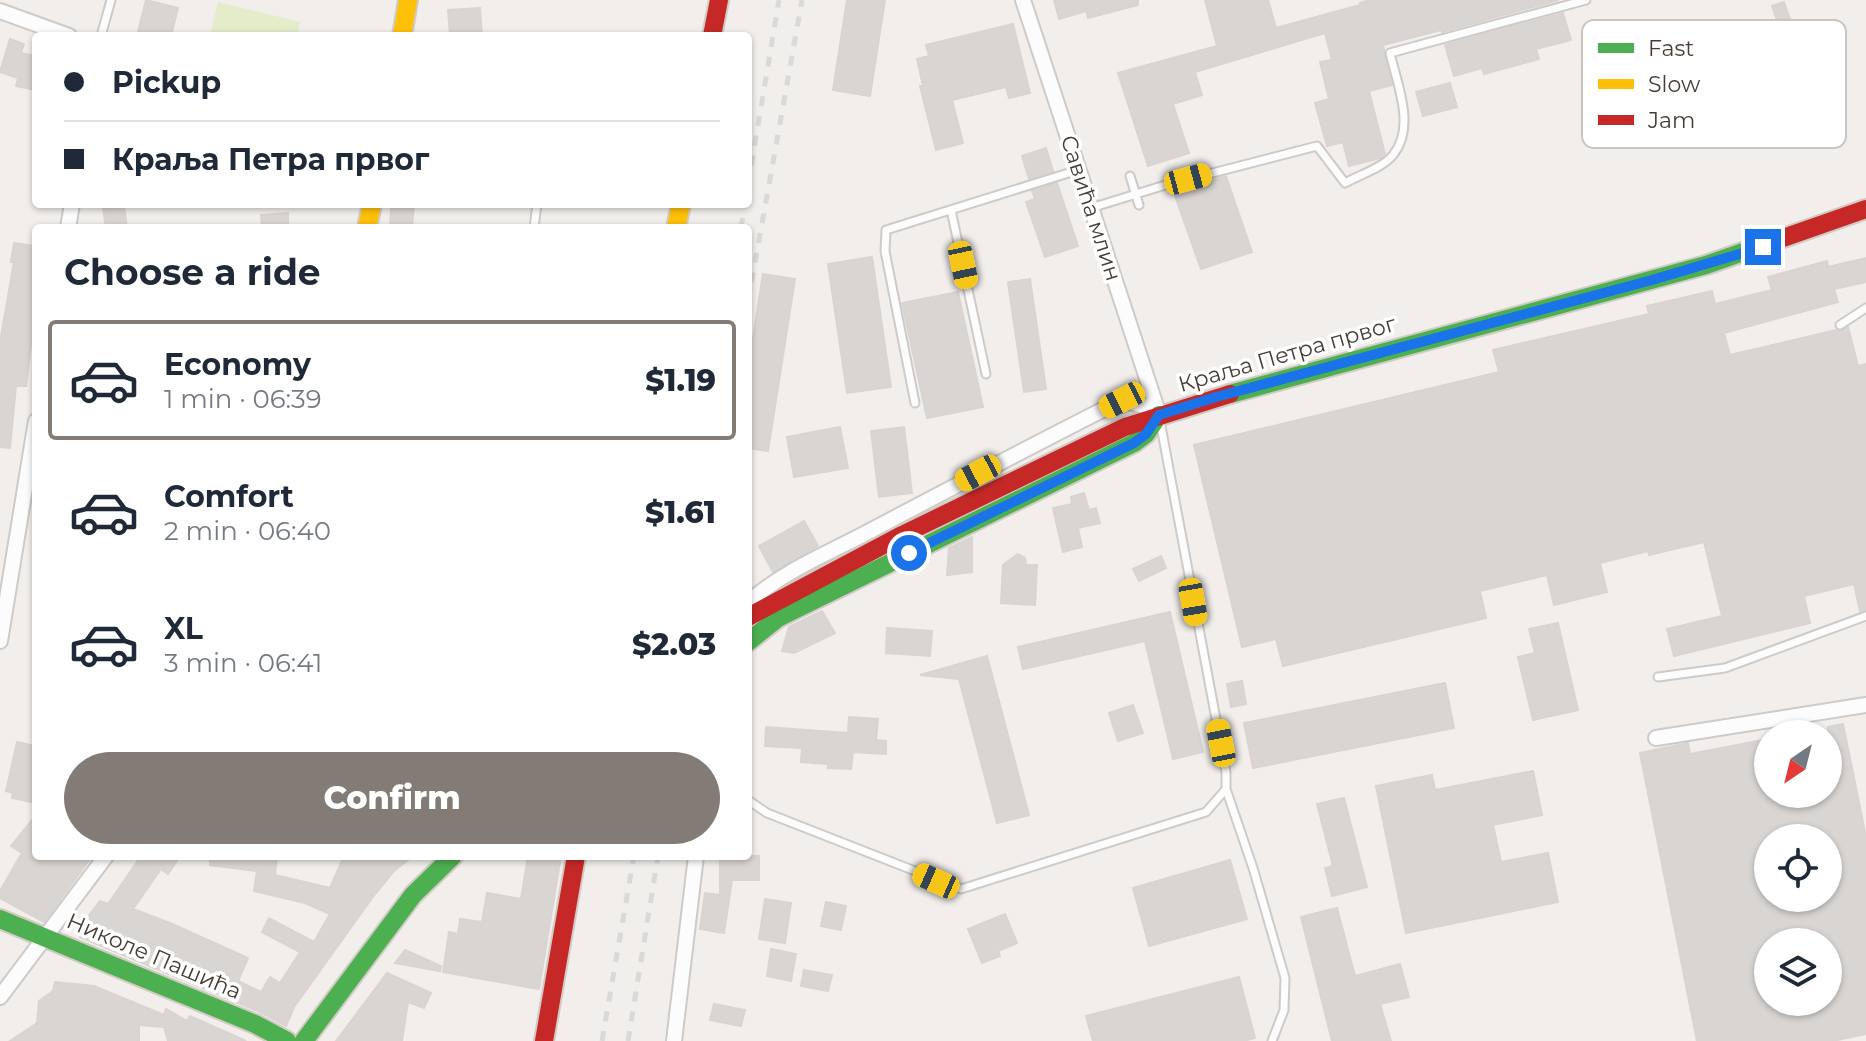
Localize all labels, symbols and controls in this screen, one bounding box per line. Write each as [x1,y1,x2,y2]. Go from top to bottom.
legend [1582,20,1846,148]
text: Fast [1648,35,1694,62]
text: Pickup [112,64,221,101]
text: Slow [1648,71,1701,98]
text: Jam [1647,107,1695,134]
street label: Савића млин [1055,132,1127,284]
text: Краља Петра првог [112,141,429,178]
car [1162,161,1214,197]
route end [1745,229,1781,265]
car [946,239,980,291]
text: Choose a ride [64,250,321,294]
street label: Краља Петра првог [1175,310,1399,398]
icon: car [68,344,140,416]
text: Economy [164,346,311,383]
text: $1.19 [645,362,716,399]
car [1095,378,1149,422]
text: 1 min · 06:39 [164,383,322,415]
car [951,451,1005,495]
icon: car [68,476,140,548]
text: Comfort [164,478,294,515]
text: $1.61 [645,494,716,531]
text: 2 min · 06:40 [164,515,331,547]
route start [891,535,927,571]
car [1177,576,1209,628]
icon: car [68,608,140,680]
text: XL [164,610,203,647]
text: $2.03 [632,626,716,663]
text: 3 min · 06:41 [164,647,322,679]
car [1205,717,1237,769]
north arrow [1754,720,1842,808]
map controls [1754,720,1842,1016]
button: Confirm [64,752,720,844]
button: locate [1754,824,1842,912]
car [909,860,963,902]
street label: Николе Пашића [63,907,245,1005]
button: layers [1754,928,1842,1016]

